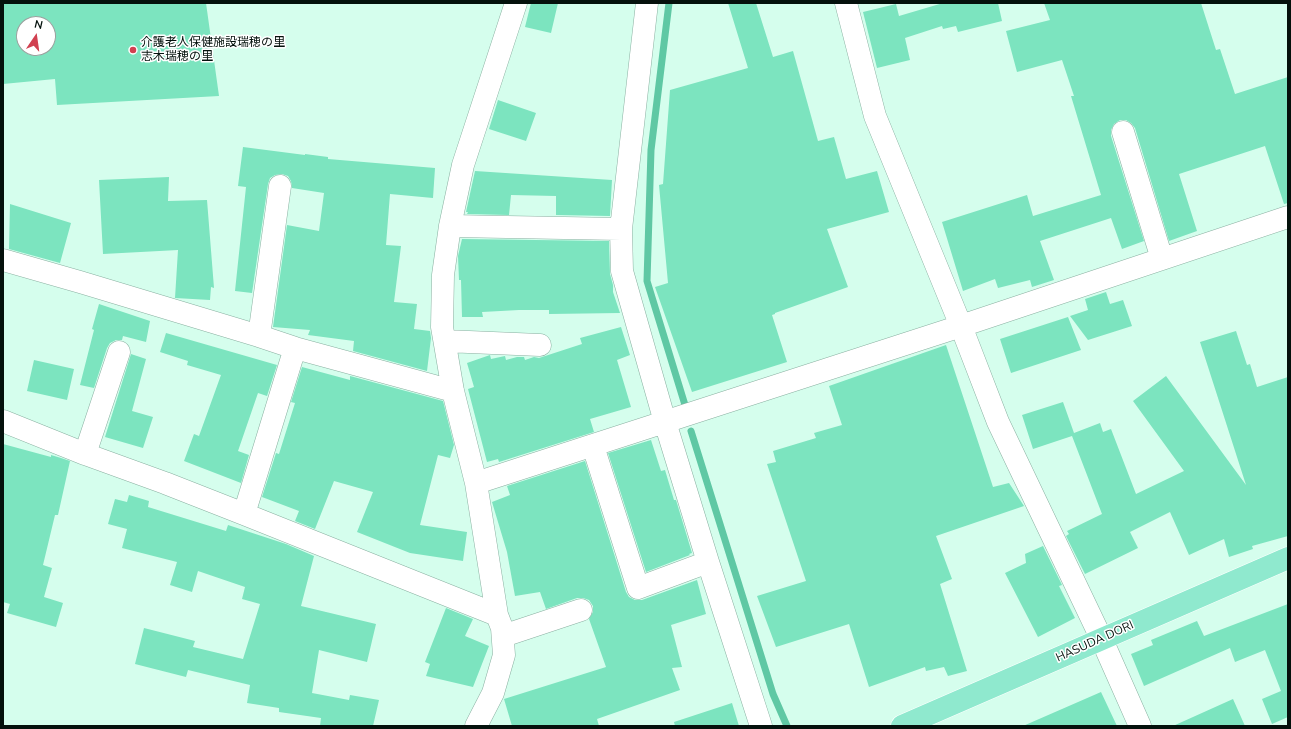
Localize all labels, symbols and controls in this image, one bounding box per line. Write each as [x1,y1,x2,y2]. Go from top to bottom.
north arrow [16,16,56,56]
text: N [33,17,44,33]
place label: 介護老人保健施設瑞穂の里 志木瑞穂の里 [141,36,285,64]
marker: 介護老人保健施設瑞穂の里 志木瑞穂の里 [128,45,138,55]
street label: HASUDA DORI [1054,618,1136,666]

